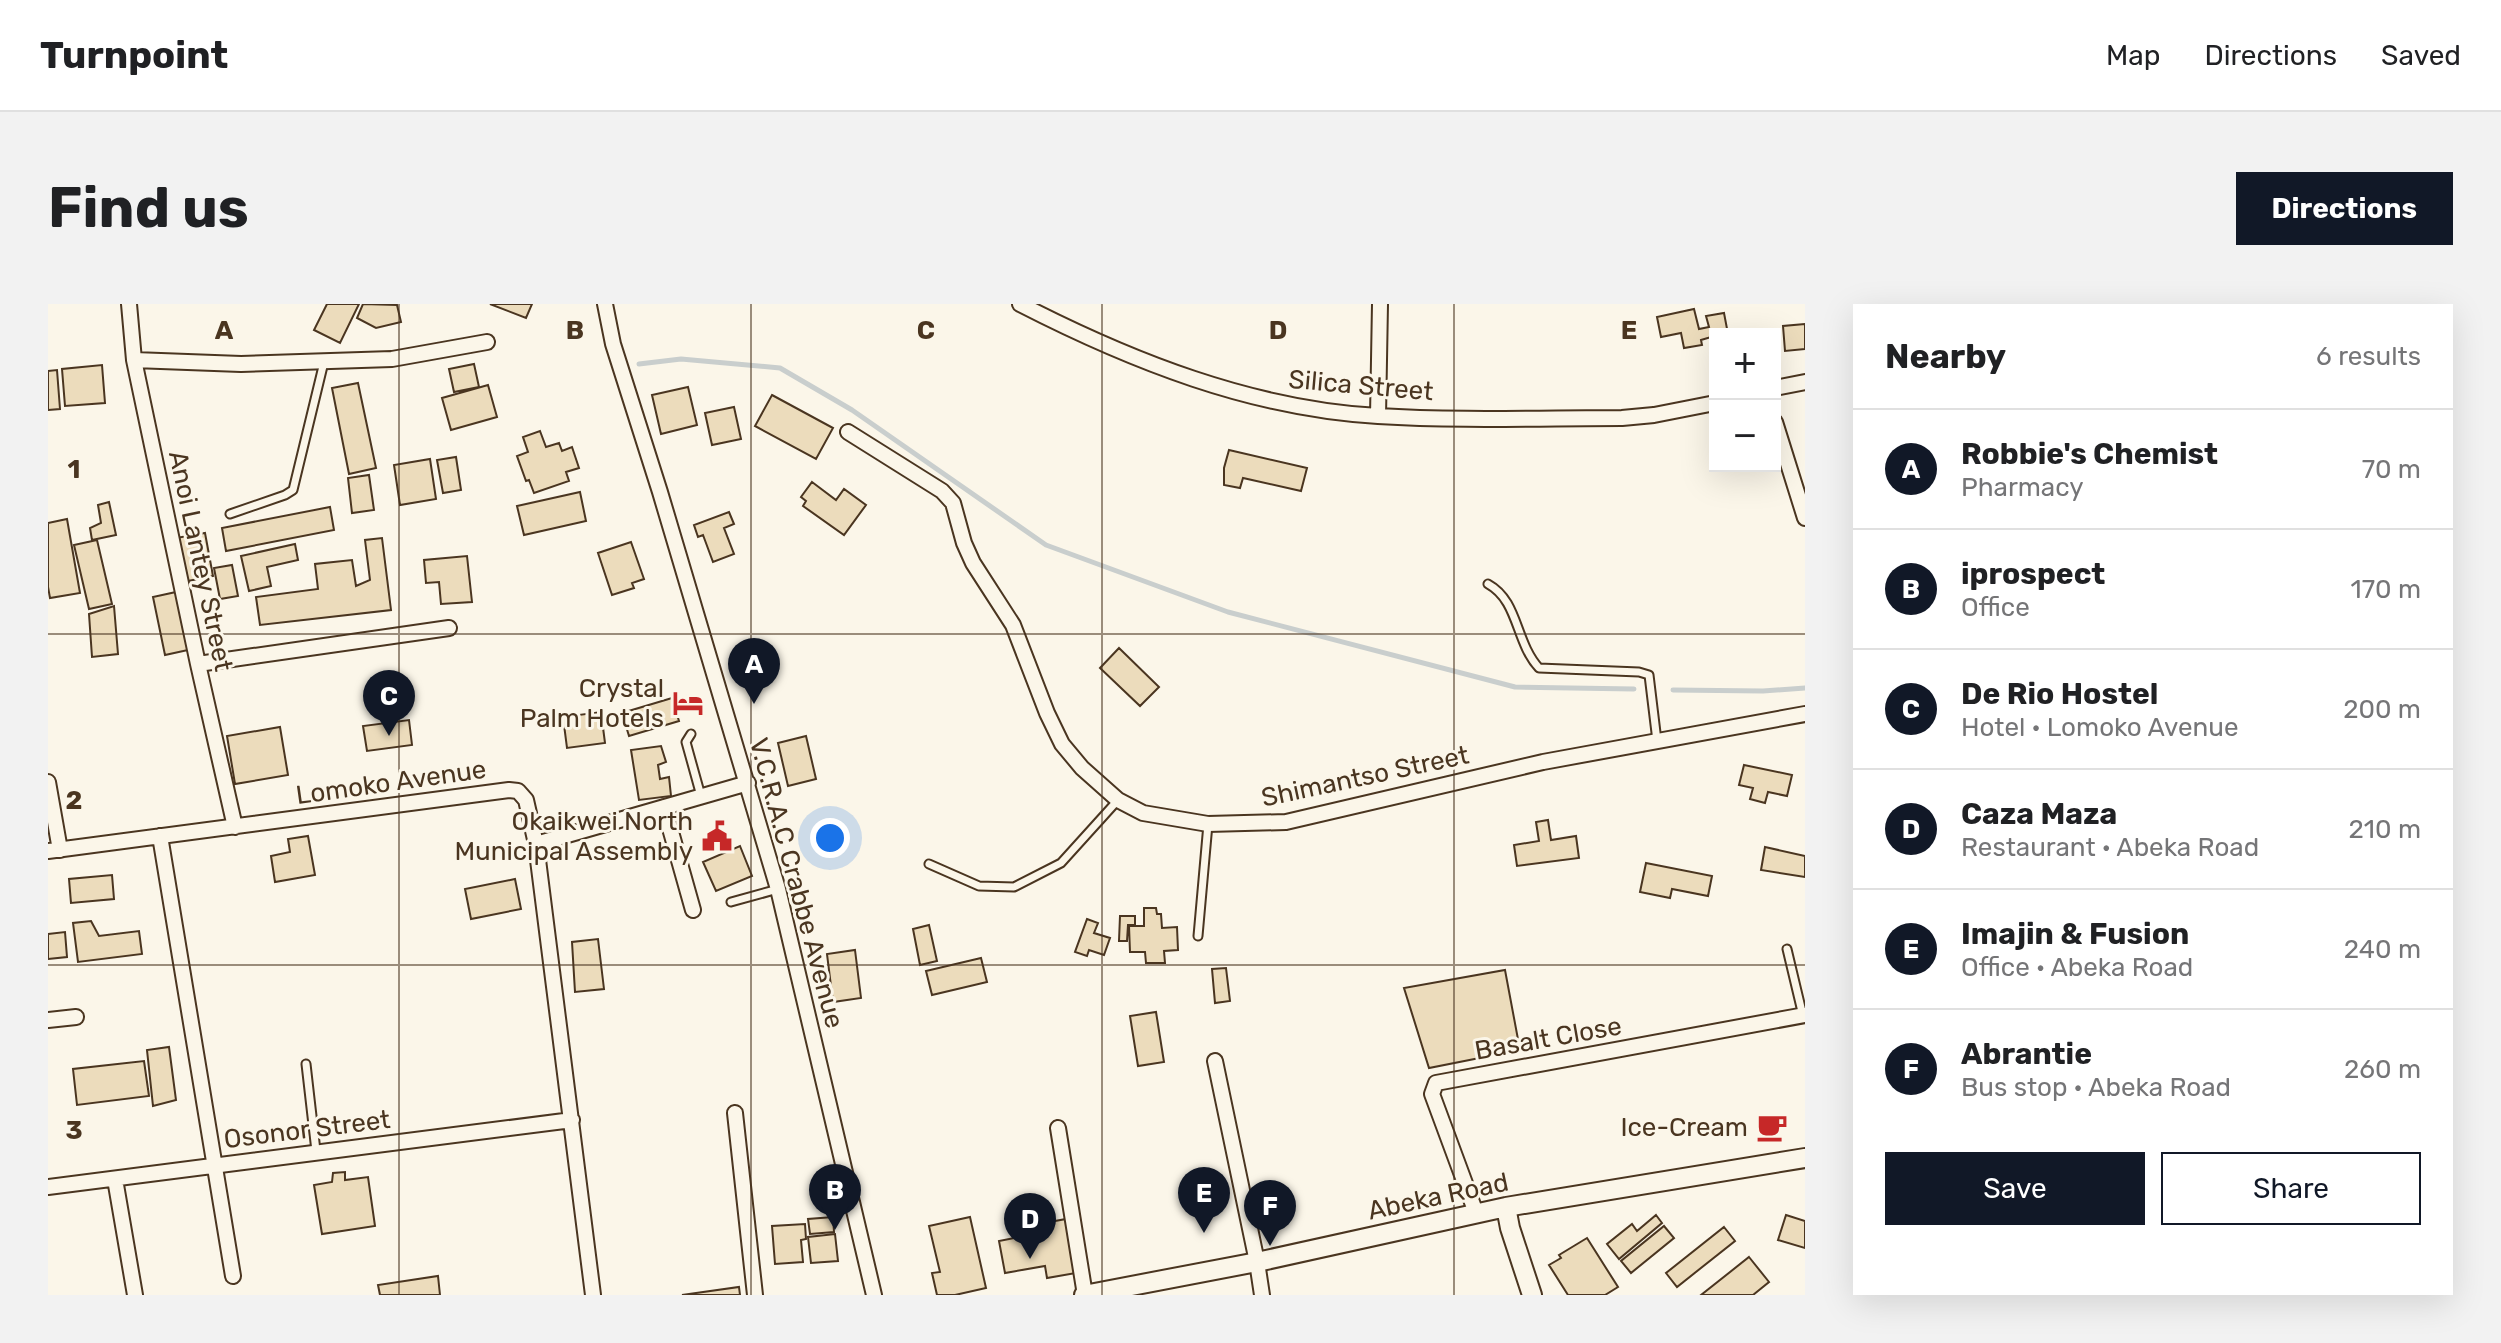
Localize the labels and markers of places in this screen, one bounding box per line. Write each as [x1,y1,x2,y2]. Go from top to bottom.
pin: A [728,638,780,704]
pin: C [363,670,415,736]
place label: Crystal Palm Hotels [520,673,664,734]
hotel icon: Crystal Palm Hotels [671,686,705,720]
place label: Okaikwei North Municipal Assembly [454,806,693,867]
public building icon: Okaikwei North Municipal Assembly [700,819,734,853]
cafe icon: Ice-Cream [1755,1110,1789,1144]
place label: Ice-Cream [1620,1112,1748,1143]
pin: B [809,1164,861,1230]
pin: E [1178,1167,1230,1233]
pin: F [1244,1180,1296,1246]
pin: D [1004,1193,1056,1259]

